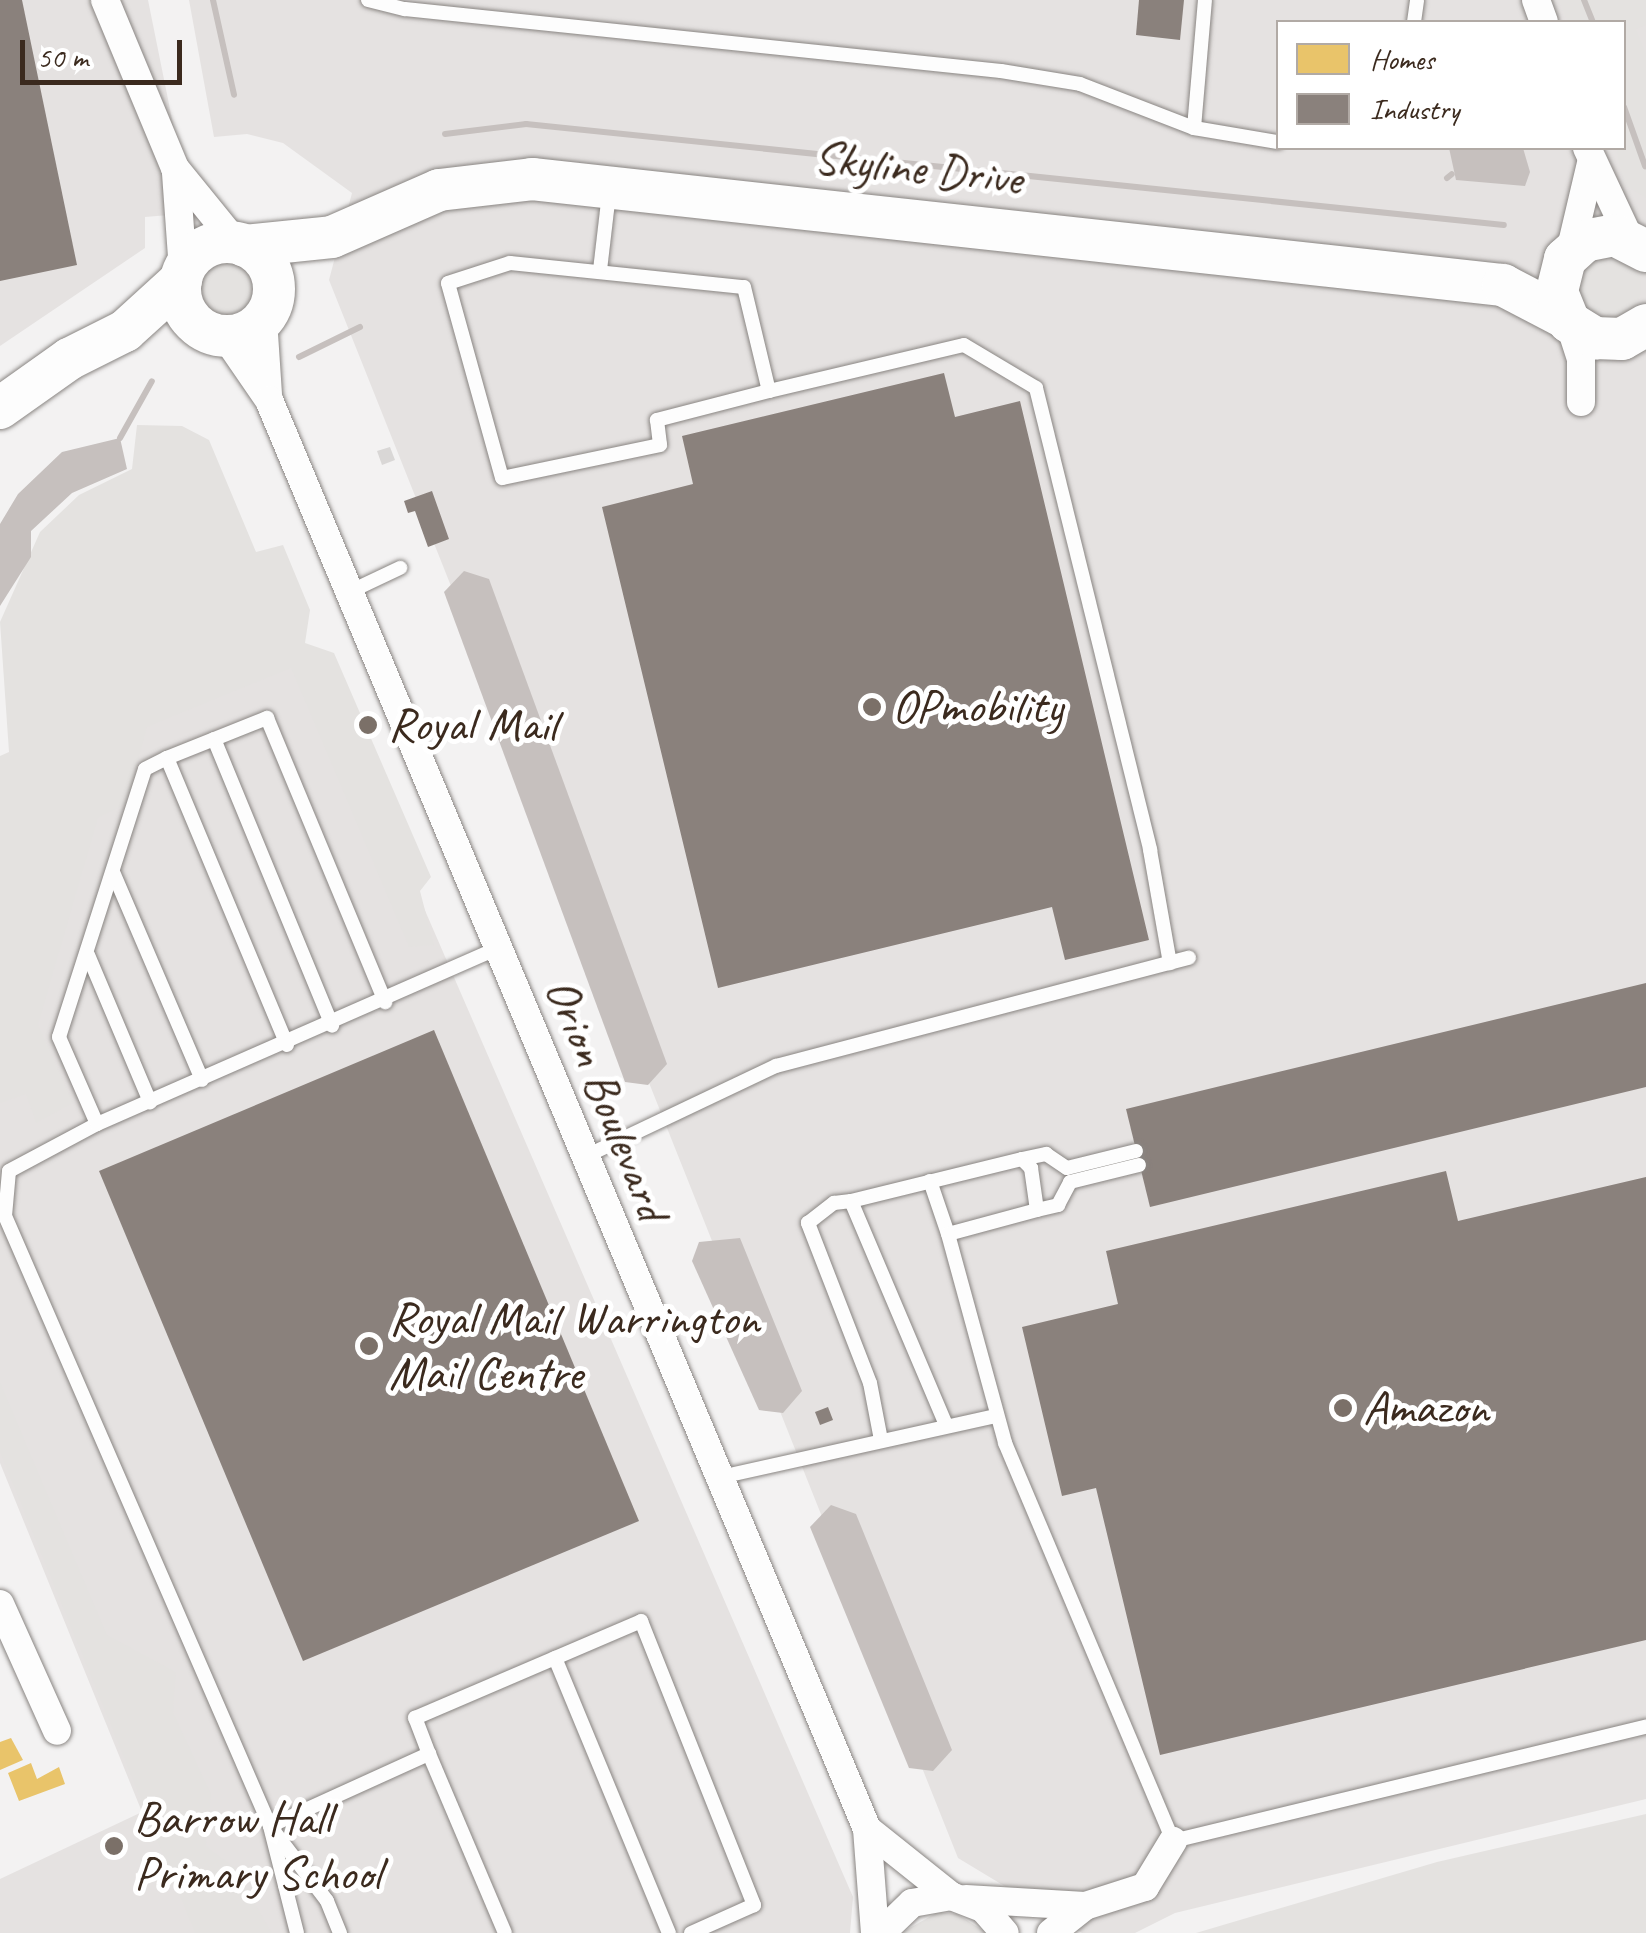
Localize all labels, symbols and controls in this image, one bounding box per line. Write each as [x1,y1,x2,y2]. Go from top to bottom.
scale bar [25,20,188,82]
legend [1276,20,1626,150]
text: 50 m [37,38,88,76]
text: Homes [1370,40,1434,78]
text: Industry [1370,90,1459,128]
street label: Skyline Drive [811,128,1025,208]
place label: OPmobility [892,678,1063,736]
place label: Royal Mail [388,696,558,754]
marker: OPmobility [861,696,883,718]
marker: Royal Mail [357,714,379,736]
street label: Orion Boulevard [532,969,682,1229]
place label: Royal Mail Warrington Mail Centre [389,1289,762,1402]
marker: Royal Mail Warrington Mail Centre [358,1335,380,1357]
place label: Amazon [1363,1379,1489,1437]
marker: Amazon [1332,1397,1354,1419]
place label: Barrow Hall Primary School [134,1789,380,1902]
marker: Barrow Hall Primary School [103,1835,125,1857]

